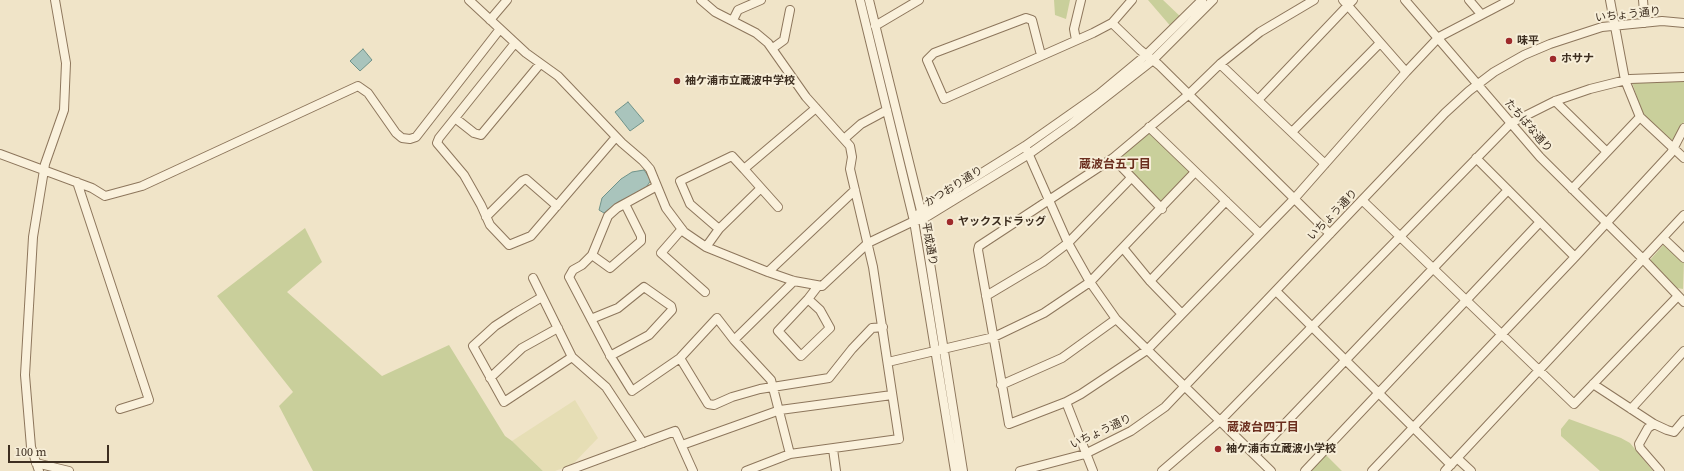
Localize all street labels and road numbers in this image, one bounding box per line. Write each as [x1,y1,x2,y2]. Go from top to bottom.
street label: いちょう通り [1594,5,1662,25]
street label: たちばな通り [1501,97,1555,155]
street label: かつおり通り [923,164,985,210]
street label: いちょう通り [1305,187,1361,243]
street label: 平成通り [919,221,939,267]
street label: いちょう通り [1068,412,1134,452]

